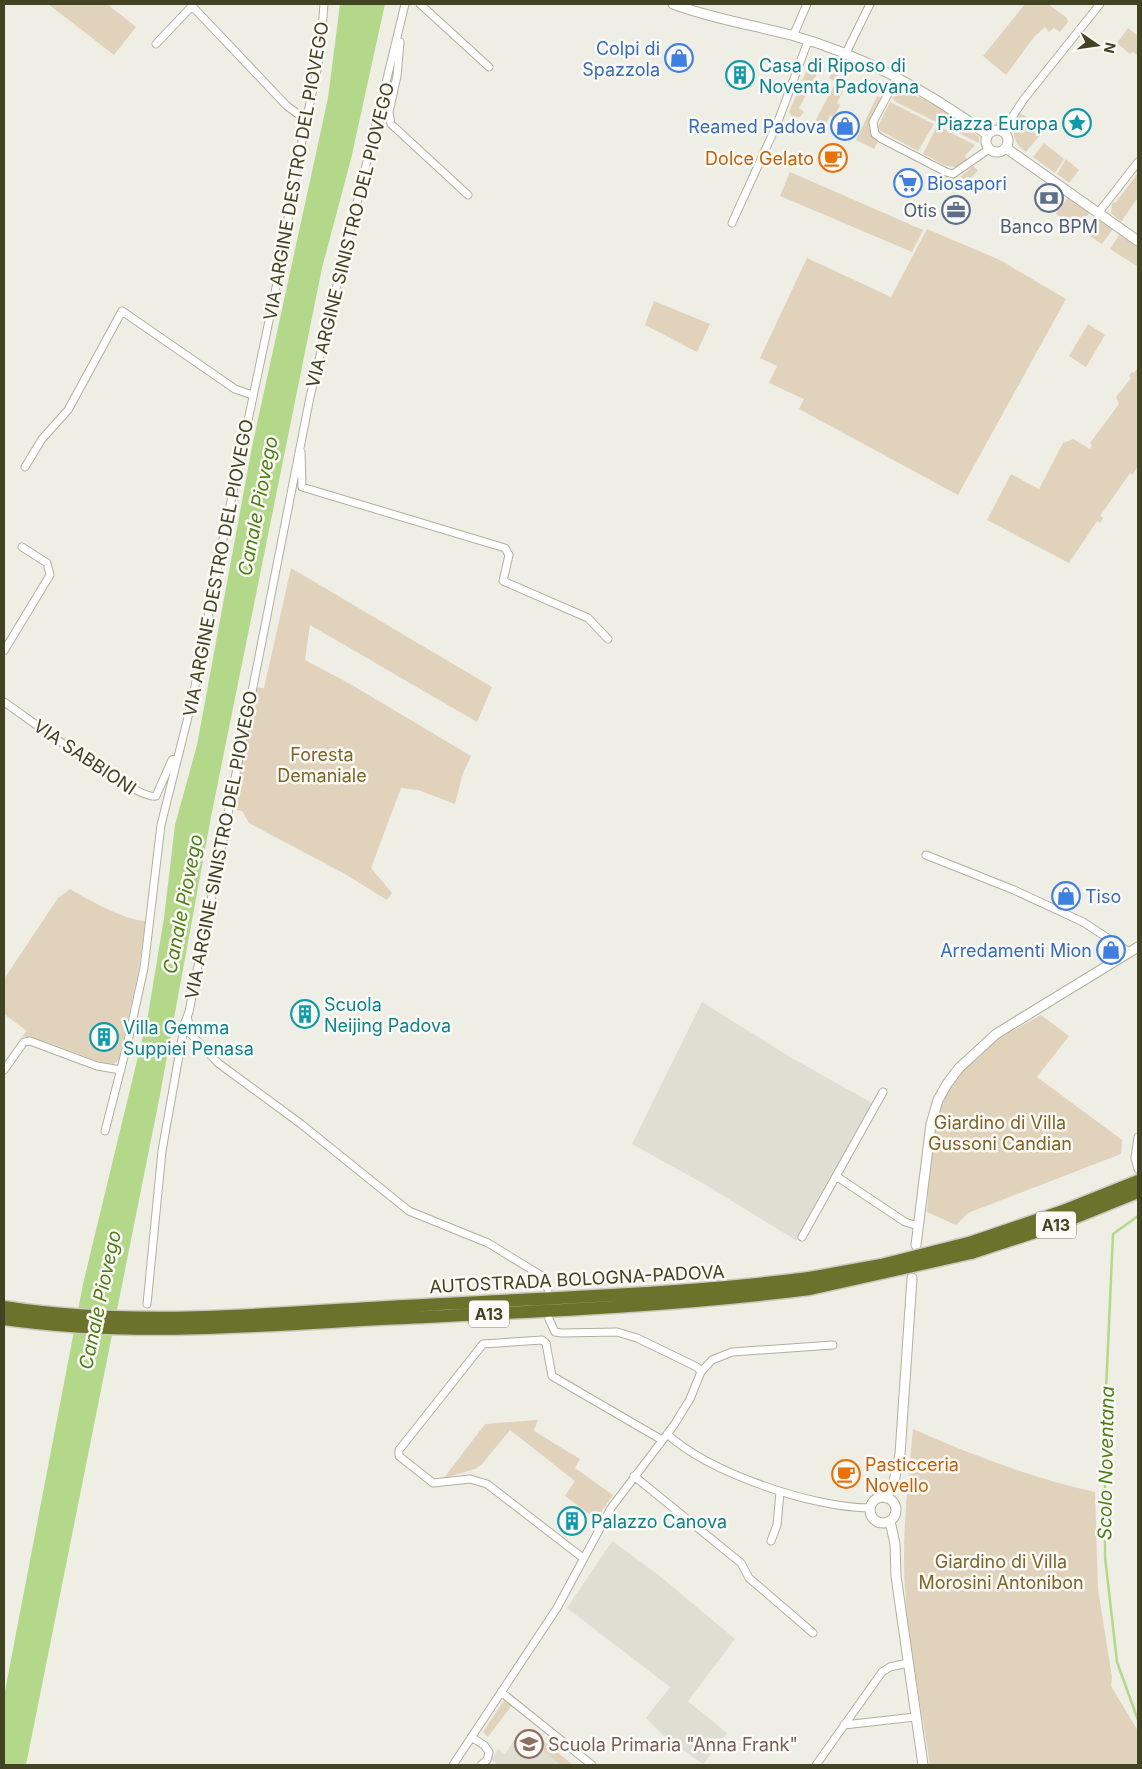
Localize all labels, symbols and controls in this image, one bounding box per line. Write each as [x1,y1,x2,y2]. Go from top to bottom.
street label: VIA ARGINE DESTRO DEL PIOVEGO [259,20,333,322]
north arrow [1072,20,1122,70]
place label: Colpi di Spazzola [582,38,660,80]
text: N [1101,41,1120,55]
shop icon: Colpi di Spazzola [664,43,694,73]
place label: Casa di Riposo di Noventa Padovana [759,55,919,97]
building icon: Casa di Riposo di Noventa Padovana [725,60,755,90]
street label: VIA ARGINE SINISTRO DEL PIOVEGO [302,80,398,390]
place icon: Piazza Europa [1062,108,1092,138]
shop icon: Reamed Padova [830,111,860,141]
place label: Piazza Europa [937,113,1058,134]
place label: Reamed Padova [688,116,826,137]
cafe icon: Dolce Gelato [818,143,848,173]
place label: Dolce Gelato [705,148,814,169]
supermarket icon: Biosapori [893,168,923,198]
place label: Biosapori [927,173,1007,194]
bank icon: Banco BPM [1034,183,1064,213]
office icon: Otis [941,195,971,225]
place label: Otis [903,200,937,221]
place label: Banco BPM [1000,216,1098,237]
street label: VIA ARGINE DESTRO DEL PIOVEGO [179,417,257,719]
water label: Canale Piovego [233,434,283,578]
street label: VIA ARGINE SINISTRO DEL PIOVEGO [181,689,261,1001]
street label: VIA SABBIONI [30,715,140,799]
park label: Foresta Demaniale [277,744,367,786]
water label: Canale Piovego [158,832,208,976]
shop icon: Tiso [1051,881,1081,911]
place label: Tiso [1085,886,1121,907]
shop icon: Arredamenti Mion [1096,935,1126,965]
place label: Arredamenti Mion [940,940,1092,961]
place label: Scuola Neijing Padova [324,994,451,1036]
building icon: Scuola Neijing Padova [290,999,320,1029]
place label: Villa Gemma Suppiei Penasa [123,1017,254,1059]
building icon: Villa Gemma Suppiei Penasa [89,1022,119,1052]
park label: Giardino di Villa Gussoni Candian [928,1112,1072,1154]
road number: A13 [1036,1212,1076,1238]
water label: Canale Piovego [74,1228,126,1372]
street label: AUTOSTRADA BOLOGNA-PADOVA [429,1261,725,1297]
road number: A13 [469,1300,509,1328]
water label: Scolo Noventana [1093,1385,1119,1540]
place label: Pasticceria Novello [865,1454,959,1496]
cafe icon: Pasticceria Novello [831,1459,861,1489]
building icon: Palazzo Canova [557,1506,587,1536]
place label: Palazzo Canova [591,1511,727,1532]
park label: Giardino di Villa Morosini Antonibon [918,1551,1084,1593]
school or university icon: Scuola Primaria "Anna Frank" [514,1729,544,1759]
place label: Scuola Primaria "Anna Frank" [548,1734,798,1755]

